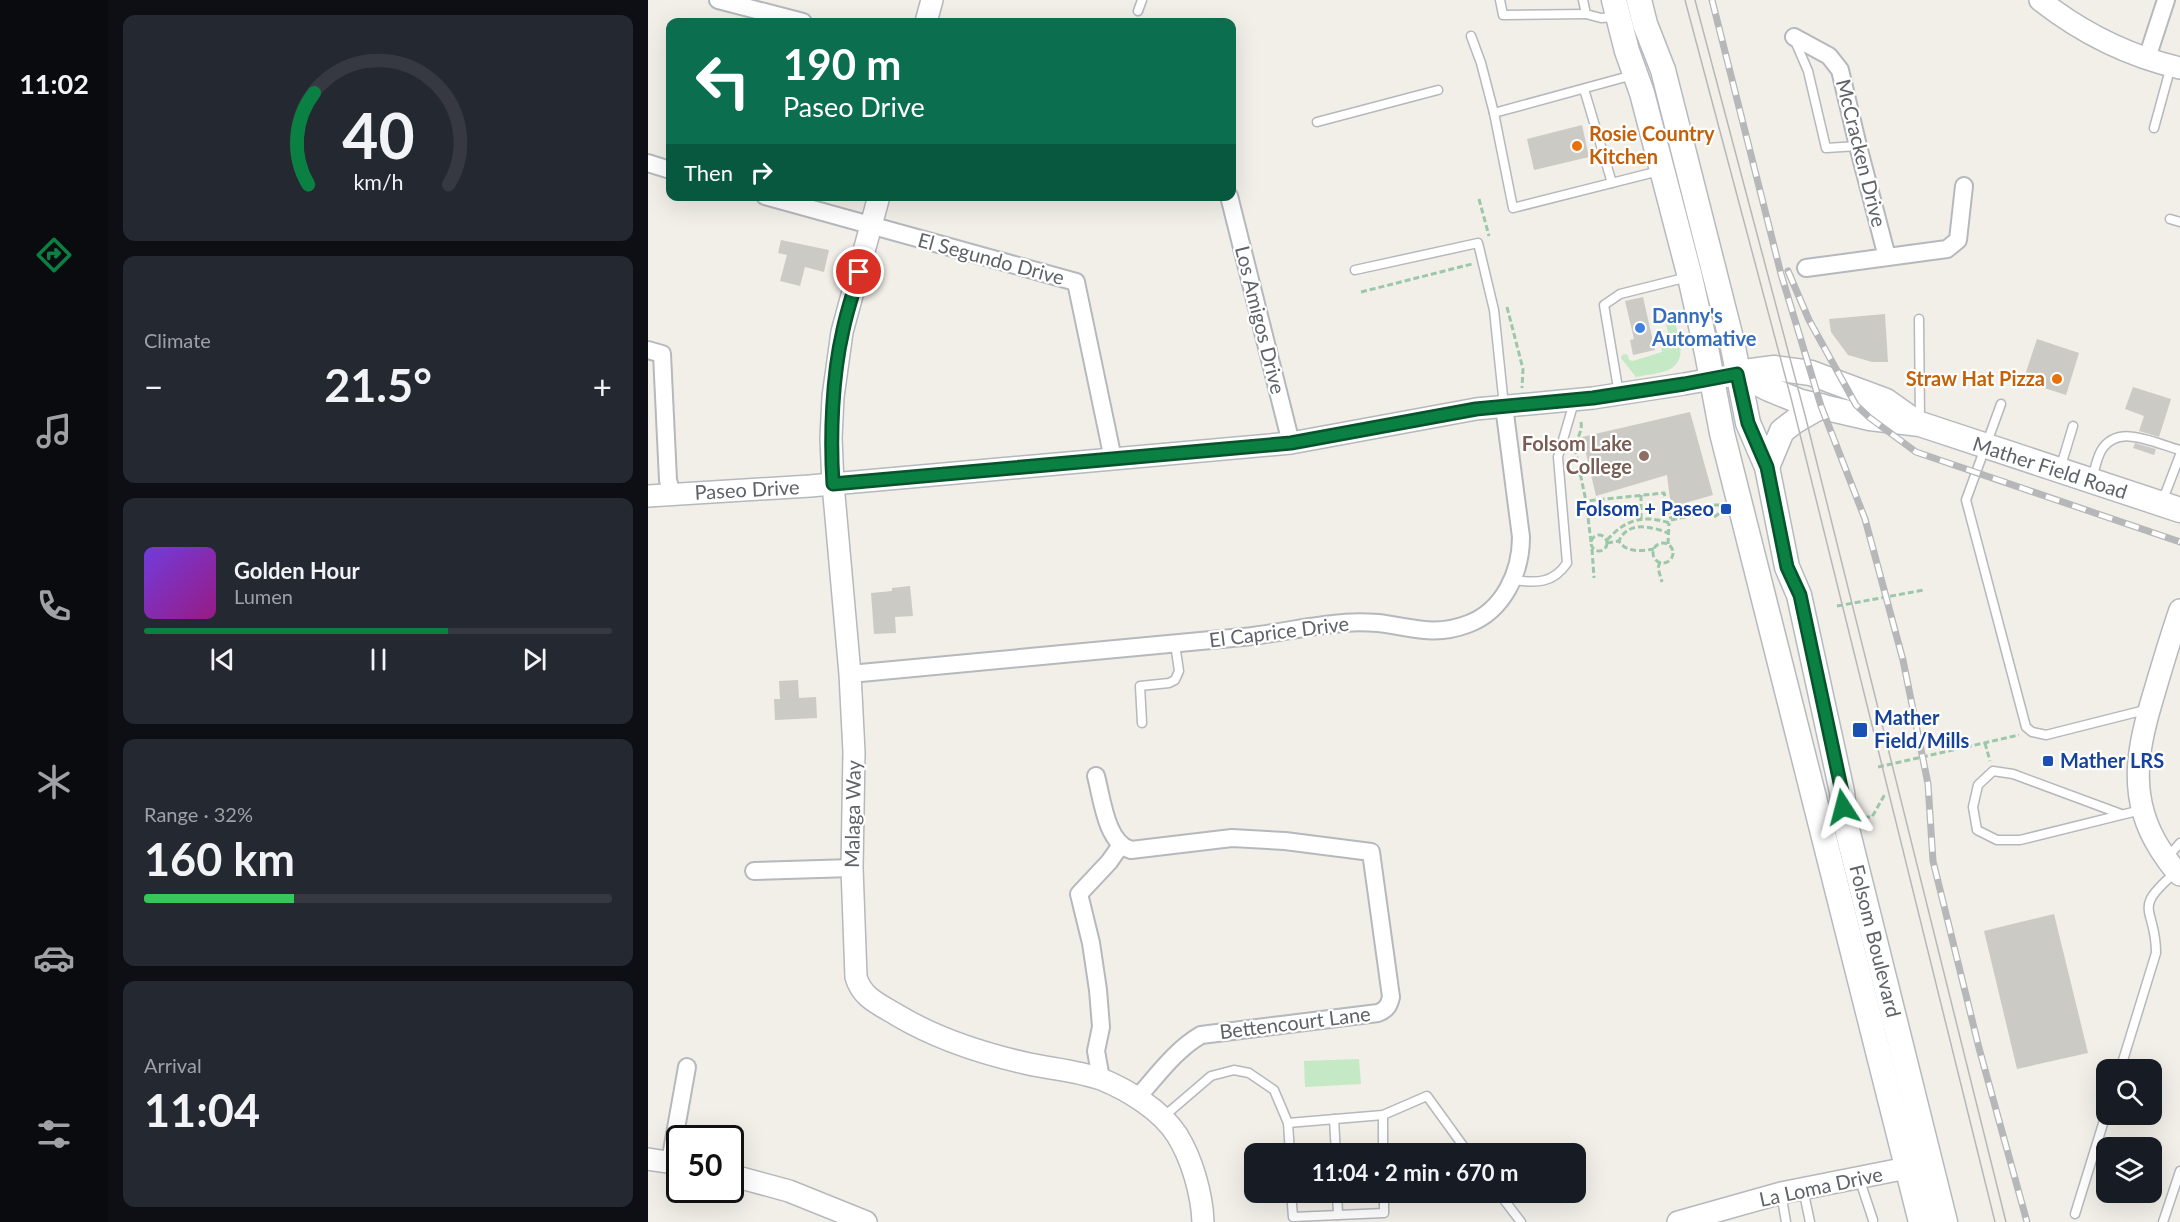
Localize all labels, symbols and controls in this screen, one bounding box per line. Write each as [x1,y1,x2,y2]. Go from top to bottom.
text: 190 m [783,39,901,89]
icon: left [684,42,762,120]
text: 11:02 [19,67,89,100]
street label: McCracken Drive [1832,76,1892,229]
text: Paseo Drive [783,90,925,123]
text: 40 [342,97,414,172]
place label: Rosie Country Kitchen [1589,121,1715,168]
marker: Rosie Country Kitchen [1570,139,1584,153]
icon: right [745,156,778,189]
text: Then [684,159,733,186]
text: km/h [353,170,403,196]
street label: El Segundo Drive [915,227,1067,289]
icon: directions [33,234,75,276]
street label: Los Amigos Drive [1231,243,1291,396]
pin [833,246,884,297]
icon: arrive [842,255,875,288]
place label: Danny's Automative [1651,303,1757,350]
marker: Danny's Automative [1633,321,1647,335]
text: Climate [144,328,211,352]
text: 21.5° [324,358,432,412]
text: − [144,366,163,406]
text: + [593,366,612,406]
place label: Straw Hat Pizza [1906,366,2045,390]
marker: Straw Hat Pizza [2050,372,2064,386]
icon: music [33,410,75,452]
place label: Folsom Lake College [1522,431,1632,478]
street label: Mather Field Road [1970,431,2131,503]
marker: Folsom Lake College [1637,449,1651,463]
street label: Paseo Drive [694,474,800,504]
place label: Folsom + Paseo [1576,496,1714,520]
marker: Folsom + Paseo [1719,502,1733,516]
text: Golden Hour [234,557,360,584]
text: Lumen [234,584,293,608]
icon: phone [33,585,75,627]
street label: El Caprice Drive [1208,611,1350,651]
icon: previous [206,643,239,676]
icon: pause [362,643,395,676]
icon: next [518,643,551,676]
place label: Mather Field/Mills [1874,705,1969,752]
marker: Mather Field/Mills [1851,721,1869,739]
place label: Mather LRS [2060,748,2164,772]
marker: Mather LRS [2041,754,2055,768]
street label: Malaga Way [839,759,865,868]
icon: climate [33,761,75,803]
position arrow [1811,775,1875,839]
text: Range · 32% [144,802,253,826]
text: 160 km [144,832,295,886]
street label: Folsom Boulevard [1845,862,1907,1020]
icon: car [33,937,75,979]
street label: Bettencourt Lane [1218,1001,1372,1043]
text: Arrival [144,1053,202,1077]
map controls [2096,1059,2162,1203]
button: search [2096,1059,2162,1125]
text: 11:04 [144,1083,260,1137]
icon: filters [33,1113,75,1155]
speed limit sign: 50 [666,1125,744,1203]
button: layers [2096,1137,2162,1203]
text: 11:04 · 2 min · 670 m [1312,1159,1518,1186]
street label: La Loma Drive [1757,1161,1885,1211]

